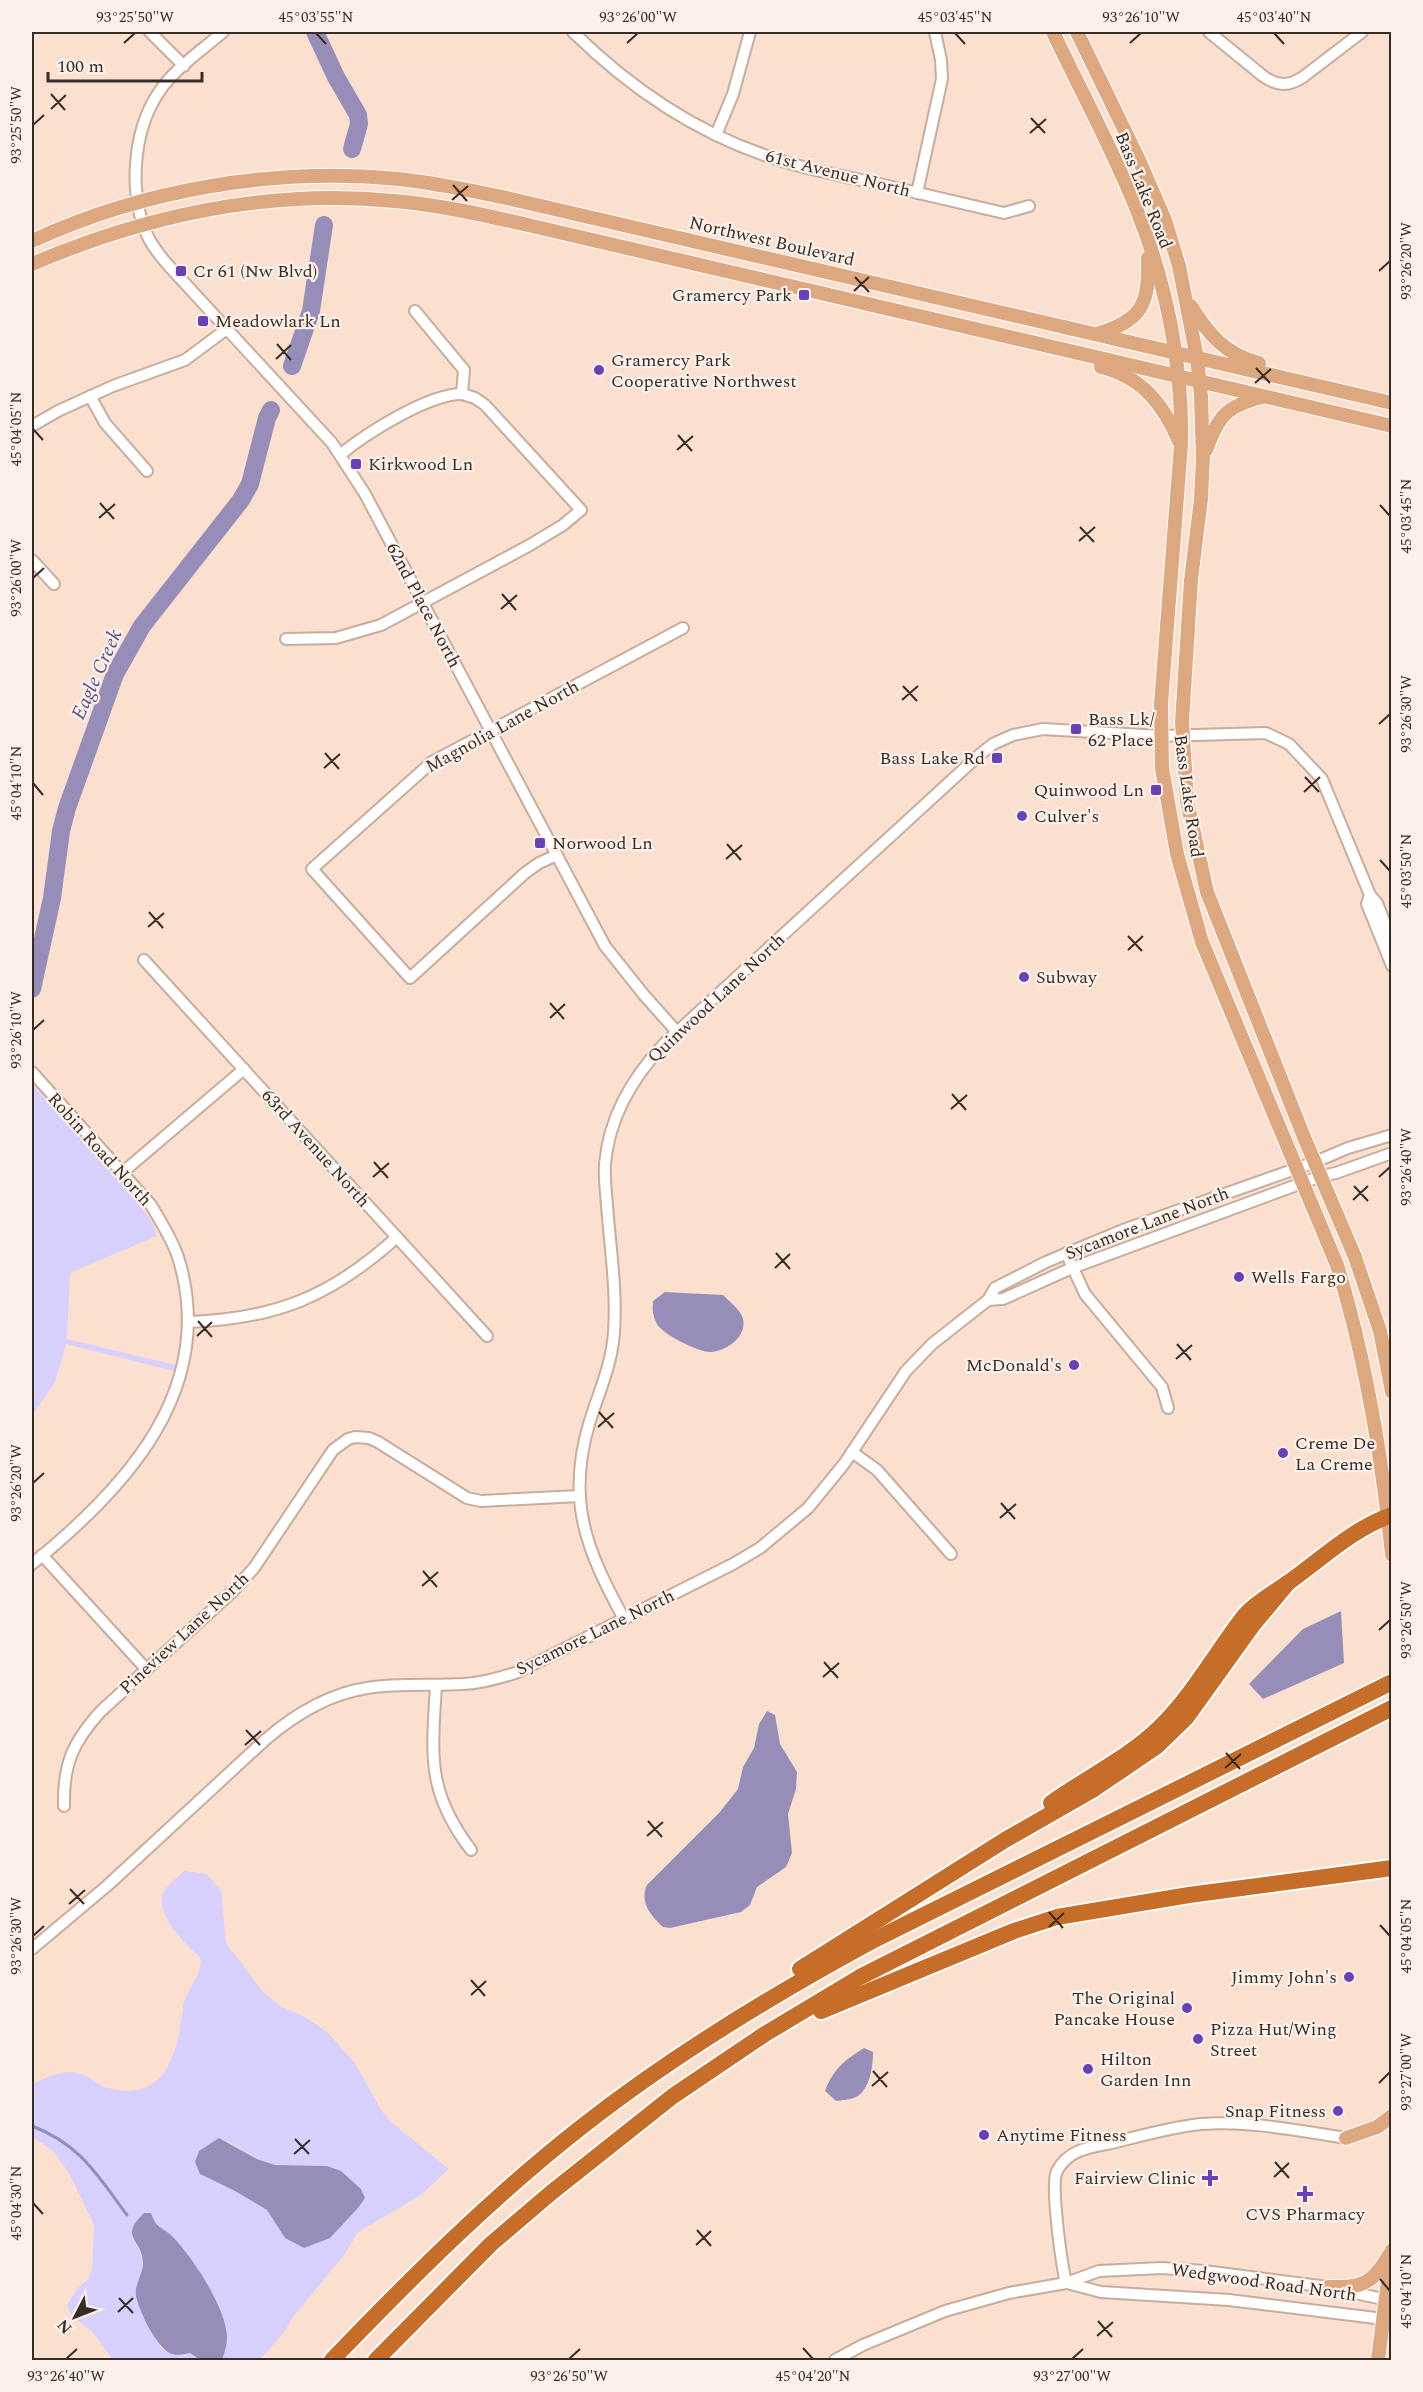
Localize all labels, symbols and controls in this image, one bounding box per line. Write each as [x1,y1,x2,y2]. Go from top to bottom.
text: 93°25'50"W [96,6,174,29]
text: 45°03'55"N [279,6,354,29]
text: 93°26'00"W [599,6,677,29]
text: 45°03'45"N [918,6,993,29]
text: 93°26'10"W [1102,6,1180,29]
text: 45°03'40"N [1237,6,1312,29]
scale bar [48,45,202,83]
text: 100 m [57,53,104,80]
text: 93°25'50"W [5,86,28,164]
street label: Bass Lake Road [1108,128,1179,253]
street label: 61st Avenue North [763,142,913,205]
street label: Northwest Boulevard [686,209,857,274]
text: 93°26'20"W [1395,222,1418,300]
place label: Cr 61 (Nw Blvd) [193,258,317,285]
marker: Cr 61 (Nw Blvd) [174,264,188,278]
place label: Gramercy Park [672,282,792,309]
marker: Gramercy Park [797,288,811,302]
place label: Meadowlark Ln [215,308,341,335]
marker: Meadowlark Ln [196,314,210,328]
place label: Gramercy Park Cooperative Northwest [611,347,797,395]
marker: Gramercy Park Cooperative Northwest [592,363,606,377]
text: 45°04'05"N [5,391,28,467]
place label: Kirkwood Ln [368,451,473,478]
marker: Kirkwood Ln [349,457,363,471]
text: 45°03'45"N [1395,478,1418,554]
street label: 62nd Place North [379,538,468,673]
text: 93°26'00"W [5,539,28,617]
water label: Eagle Creek [64,624,131,725]
street label: Magnolia Lane North [420,673,584,780]
text: 93°26'30"W [1395,675,1418,753]
place label: Bass Lk/ 62 Place [1088,706,1155,754]
marker: Bass Lk/ 62 Place [1069,722,1083,736]
street label: Bass Lake Road [1167,733,1211,859]
text: 45°04'10"N [5,745,28,821]
place label: Bass Lake Rd [880,745,985,772]
marker: Bass Lake Rd [990,751,1004,765]
place label: Quinwood Ln [1034,777,1144,804]
marker: Quinwood Ln [1149,783,1163,797]
place label: Culver's [1034,803,1099,830]
marker: Culver's [1015,809,1029,823]
place label: Norwood Ln [552,830,653,857]
text: 45°03'50"N [1395,833,1418,909]
marker: Norwood Ln [533,836,547,850]
street label: Quinwood Lane North [641,927,791,1070]
place label: Subway [1036,964,1098,991]
marker: Subway [1017,970,1031,984]
text: 93°26'10"W [5,991,28,1069]
street label: 63rd Avenue North [255,1083,376,1214]
street label: Robin Road North [41,1086,158,1212]
text: 93°26'40"W [1395,1128,1418,1206]
street label: Sycamore Lane North [1061,1180,1233,1267]
place label: Wells Fargo [1251,1264,1346,1291]
marker: Wells Fargo [1232,1270,1246,1284]
place label: McDonald's [966,1352,1062,1379]
marker: McDonald's [1067,1358,1081,1372]
place label: Creme De La Creme [1295,1430,1375,1478]
text: 93°26'20"W [5,1444,28,1522]
marker: Creme De La Creme [1276,1446,1290,1460]
street label: Pineview Lane North [113,1566,255,1701]
text: 93°26'50"W [1395,1581,1418,1659]
street label: Sycamore Lane North [511,1582,679,1683]
text: 93°26'30"W [5,1897,28,1975]
text: 45°04'05"N [1395,1898,1418,1974]
place label: Jimmy John's [1231,1964,1337,1991]
marker: Jimmy John's [1342,1970,1356,1984]
place label: The Original Pancake House [1053,1985,1175,2033]
marker: The Original Pancake House [1180,2001,1194,2015]
place label: Pizza Hut/Wing Street [1210,2016,1337,2064]
marker: Pizza Hut/Wing Street [1191,2032,1205,2046]
text: 93°27'00"W [1395,2033,1418,2111]
place label: Hilton Garden Inn [1100,2046,1192,2094]
marker: Hilton Garden Inn [1081,2062,1095,2076]
place label: Snap Fitness [1225,2098,1326,2125]
marker: Snap Fitness [1331,2104,1345,2118]
place label: Anytime Fitness [996,2122,1127,2149]
marker: Anytime Fitness [977,2128,991,2142]
text: 45°04'30"N [5,2165,28,2241]
place label: Fairview Clinic [1074,2165,1196,2192]
marker: Fairview Clinic [1201,2169,1219,2187]
marker: CVS Pharmacy [1298,2187,1312,2201]
place label: CVS Pharmacy [1245,2201,1366,2228]
text: 45°04'10"N [1395,2253,1418,2329]
street label: Wedgwood Road North [1170,2256,1358,2309]
north arrow [45,2287,105,2347]
text: N [51,2313,78,2339]
text: 93°26'40"W [27,2365,105,2388]
text: 93°26'50"W [530,2365,608,2388]
text: 45°04'20"N [776,2365,851,2388]
text: 93°27'00"W [1033,2365,1111,2388]

